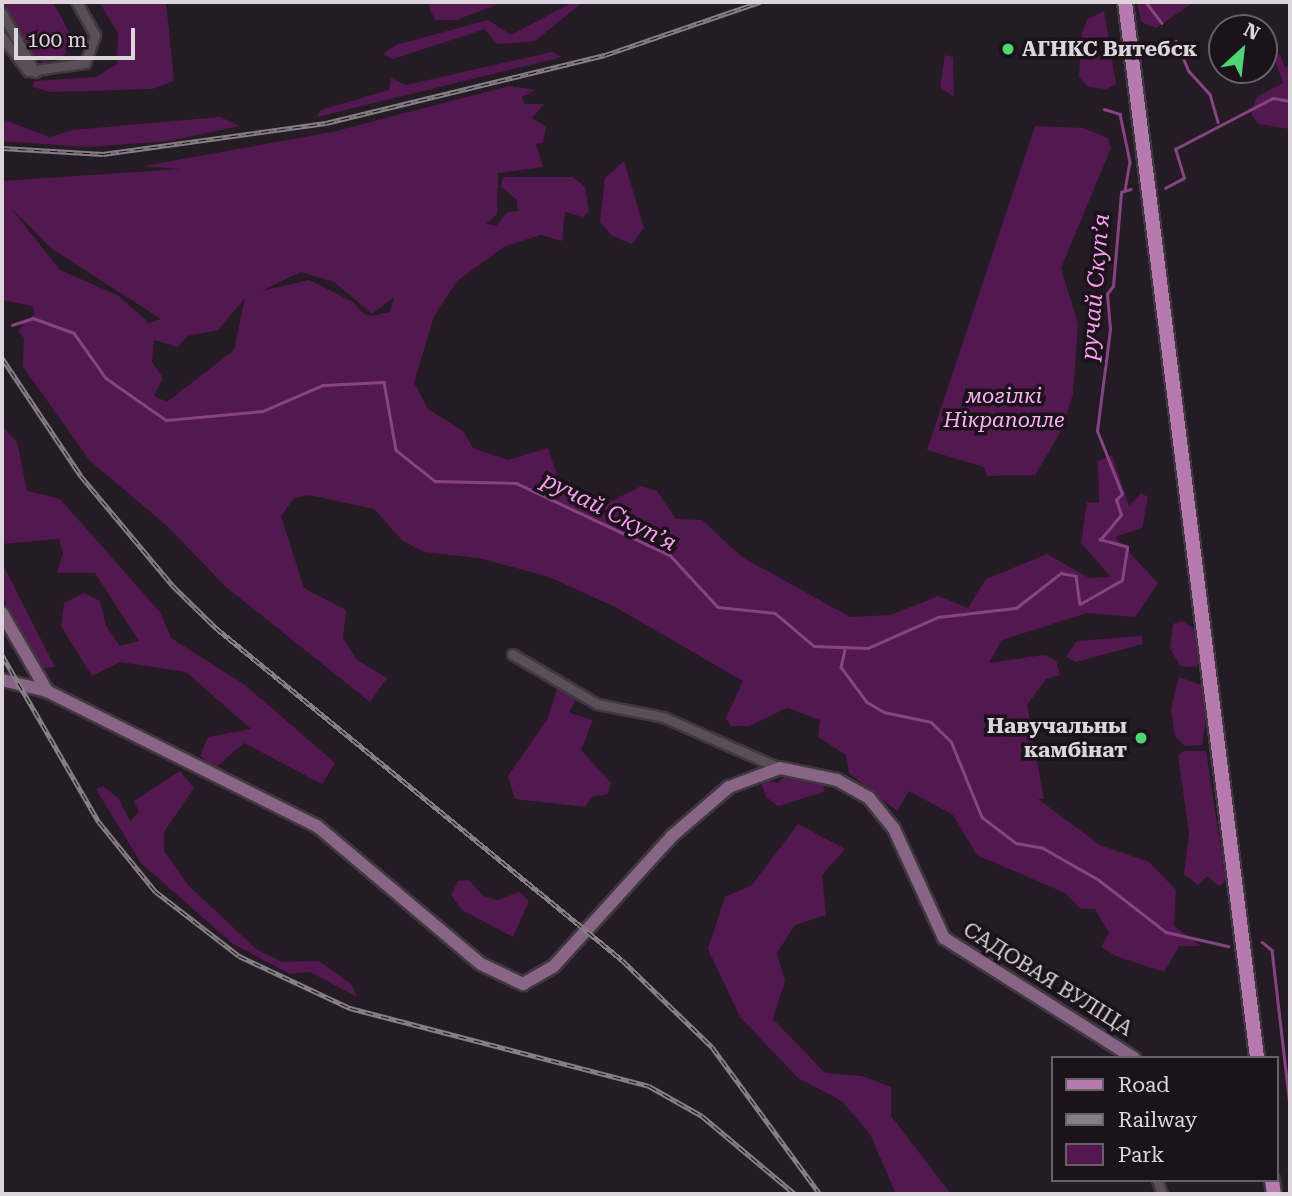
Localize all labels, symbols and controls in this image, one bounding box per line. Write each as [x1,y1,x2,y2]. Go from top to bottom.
scale bar [18,14,138,58]
north arrow [1208,14,1278,84]
text: N [1240,18,1264,45]
text: 100 m [27,28,87,52]
place label: АГНКС Витебск [1022,36,1197,62]
marker: АГНКС Витебск [1000,41,1016,57]
water label: ручай Скупʼя [1076,213,1116,361]
park label: могілкі Нікраполле [943,383,1065,433]
water label: ручай Скупʼя [537,466,681,558]
place label: Навучальны камбінат [987,713,1127,763]
marker: Навучальны камбінат [1133,730,1149,746]
street label: САДОВАЯ ВУЛІЦА [959,917,1137,1041]
legend [1050,1056,1278,1182]
text: Road [1118,1073,1170,1097]
text: Railway [1118,1108,1197,1132]
text: Park [1118,1143,1164,1167]

